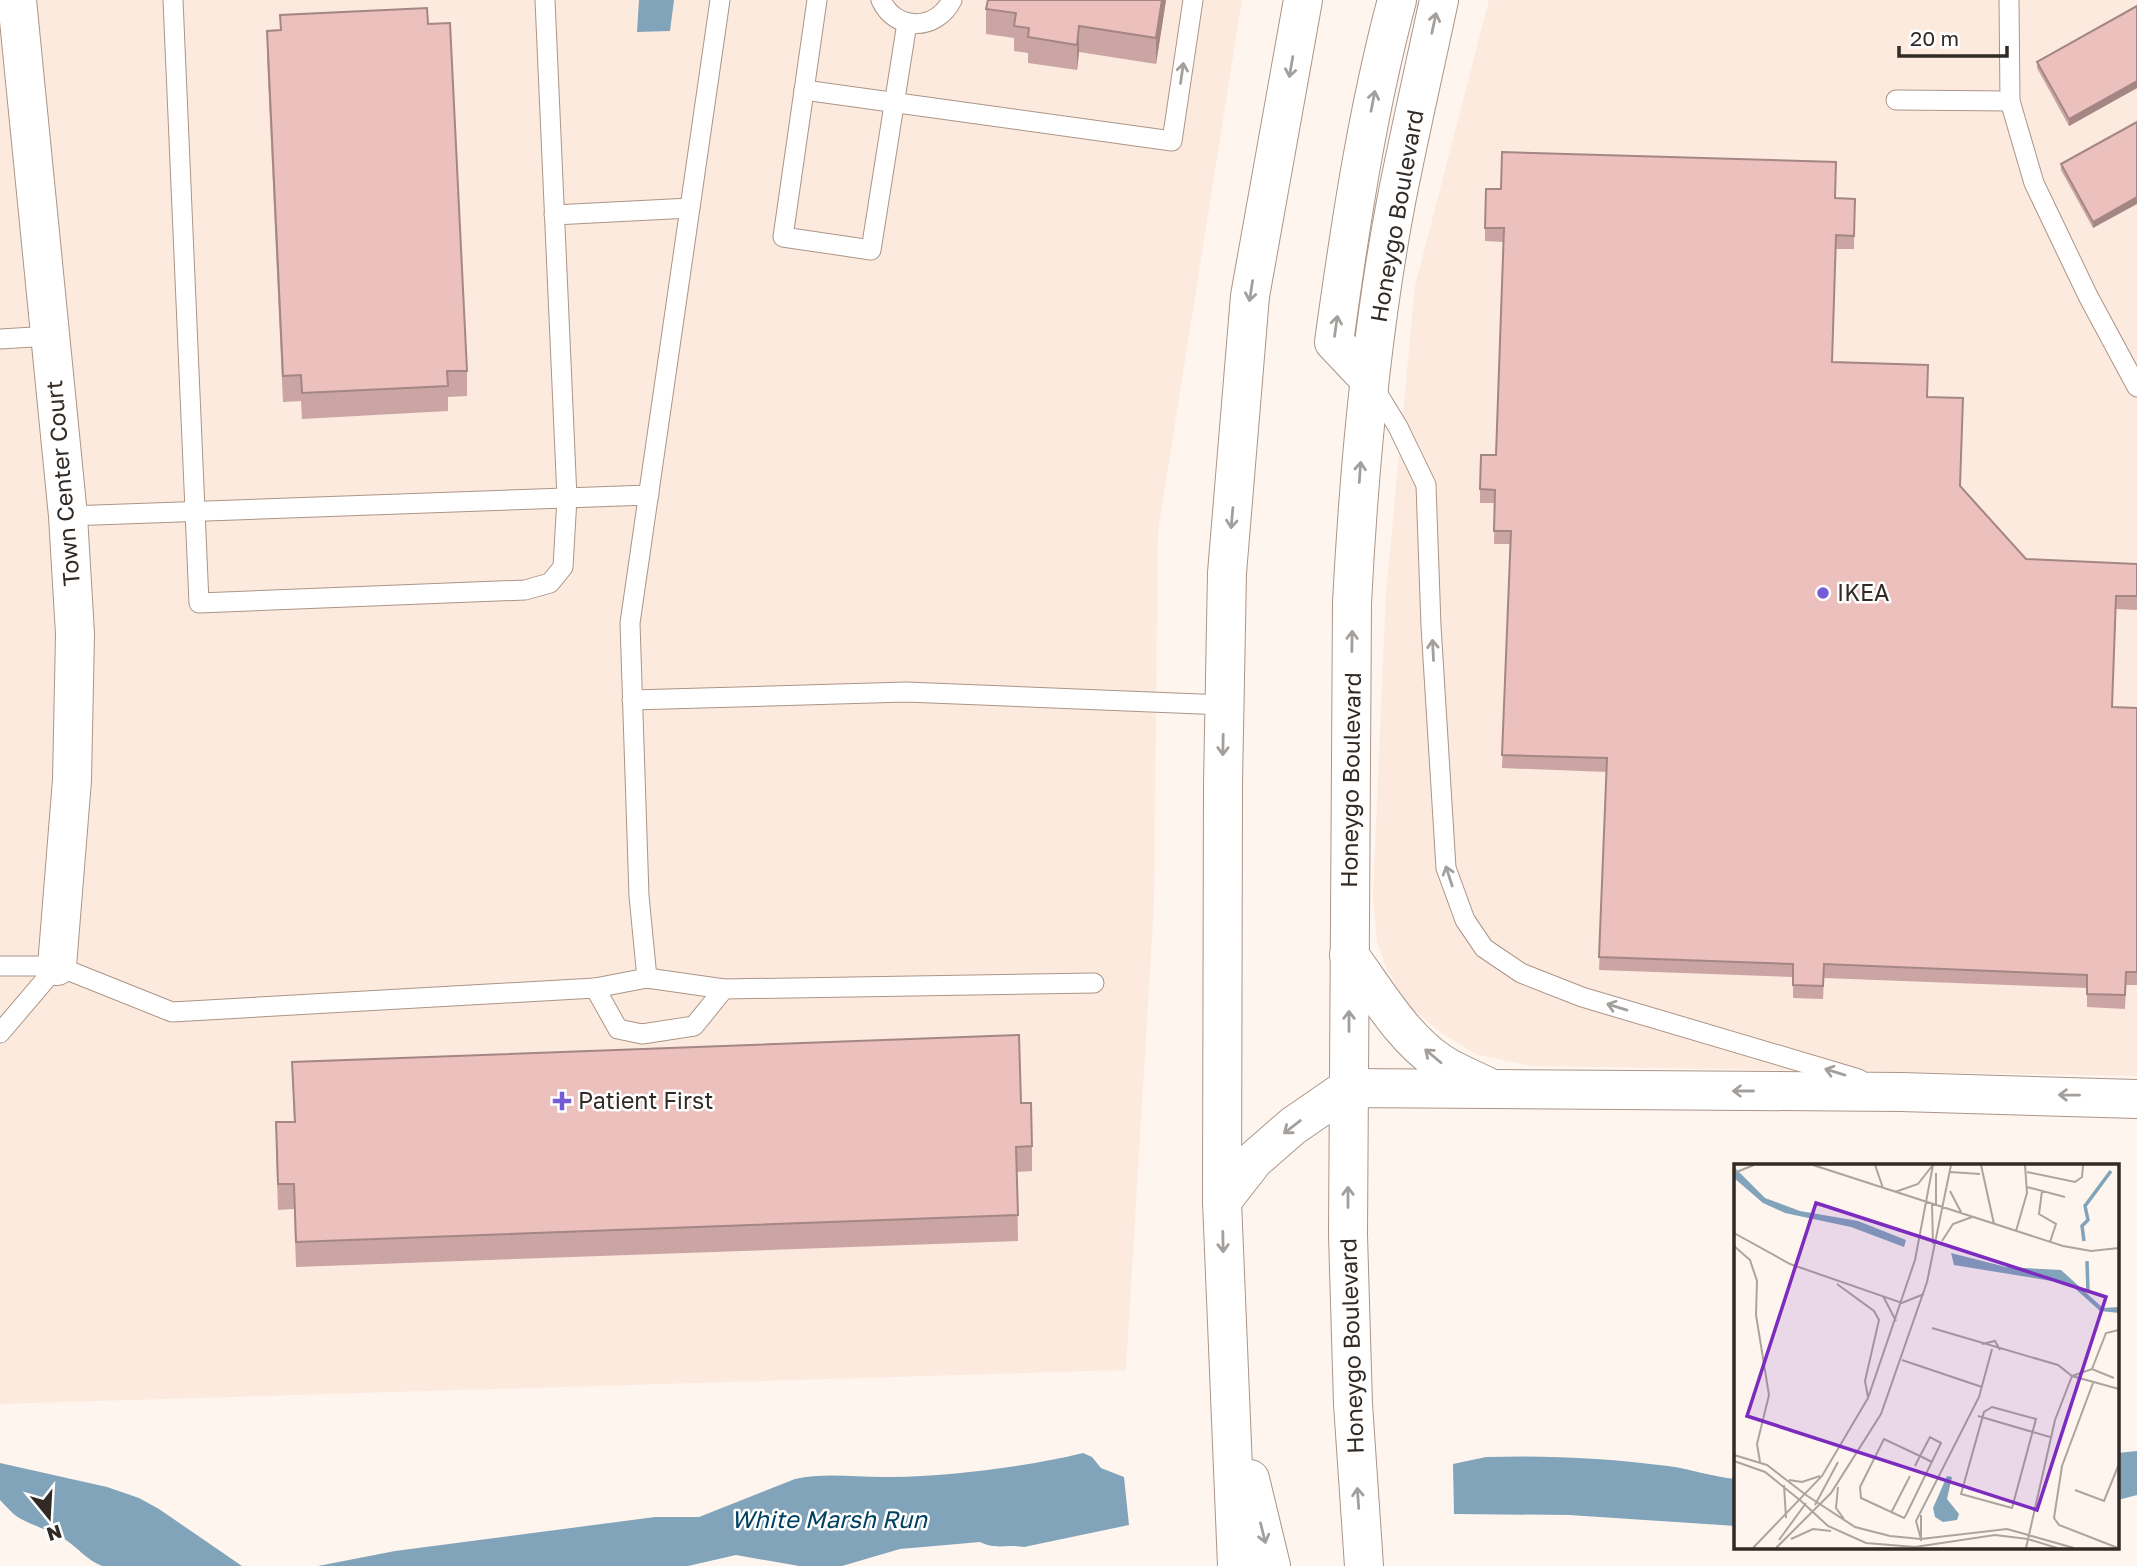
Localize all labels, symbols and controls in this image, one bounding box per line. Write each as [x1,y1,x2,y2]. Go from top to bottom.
one-way arrow [1428,12,1441,35]
scale bar [1899,14,2008,58]
text: 20 m [1910,25,1959,51]
one-way arrow [1284,55,1297,78]
one-way arrow [1176,62,1189,85]
one-way arrow [1367,90,1381,113]
street label: Honeygo Boulevard [1364,107,1429,324]
one-way arrow [1244,279,1257,302]
one-way arrow [1330,315,1343,337]
street label: Town Center Court [39,379,85,587]
one-way arrow [1353,461,1366,484]
one-way arrow [1225,506,1238,529]
place label: IKEA [1837,578,1890,606]
marker: IKEA [1815,585,1831,601]
one-way arrow [1345,630,1359,653]
one-way arrow [1426,638,1439,661]
street label: Honeygo Boulevard [1334,672,1366,888]
one-way arrow [1217,733,1230,756]
one-way arrow [1442,865,1455,887]
one-way arrow [1606,1000,1628,1013]
one-way arrow [1342,1010,1355,1033]
one-way arrow [1424,1048,1442,1064]
one-way arrow [1824,1065,1846,1078]
one-way arrow [1732,1084,1755,1097]
place label: Patient First [578,1086,713,1114]
one-way arrow [2058,1089,2081,1102]
marker: Patient First [552,1091,572,1111]
one-way arrow [1284,1119,1302,1135]
inset map [1734,1164,2120,1548]
one-way arrow [1341,1186,1355,1209]
one-way arrow [1216,1230,1230,1253]
street label: Honeygo Boulevard [1333,1238,1369,1454]
north arrow [14,1482,84,1552]
one-way arrow [1351,1487,1364,1510]
water label: White Marsh Run [731,1504,928,1533]
text: N [44,1520,65,1547]
one-way arrow [1257,1521,1270,1544]

